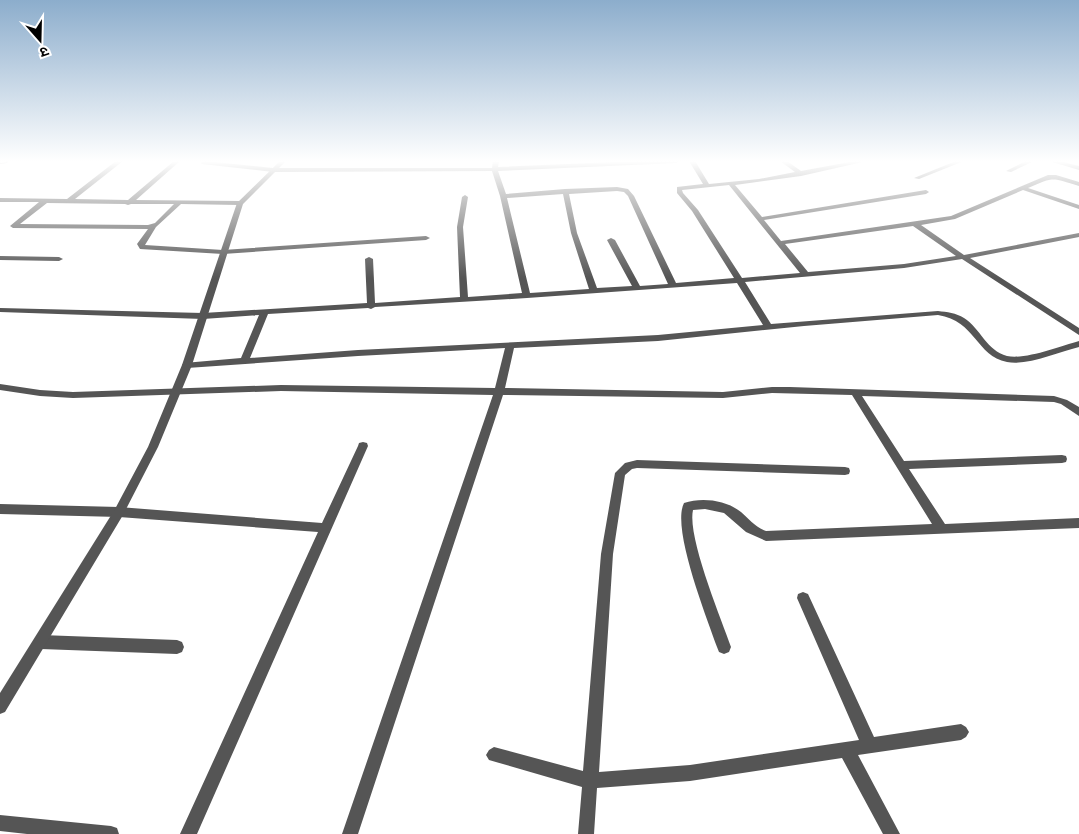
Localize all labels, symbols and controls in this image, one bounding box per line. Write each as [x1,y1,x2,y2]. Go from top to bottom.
north arrow [15,15,65,65]
text: उ [37,43,51,61]

